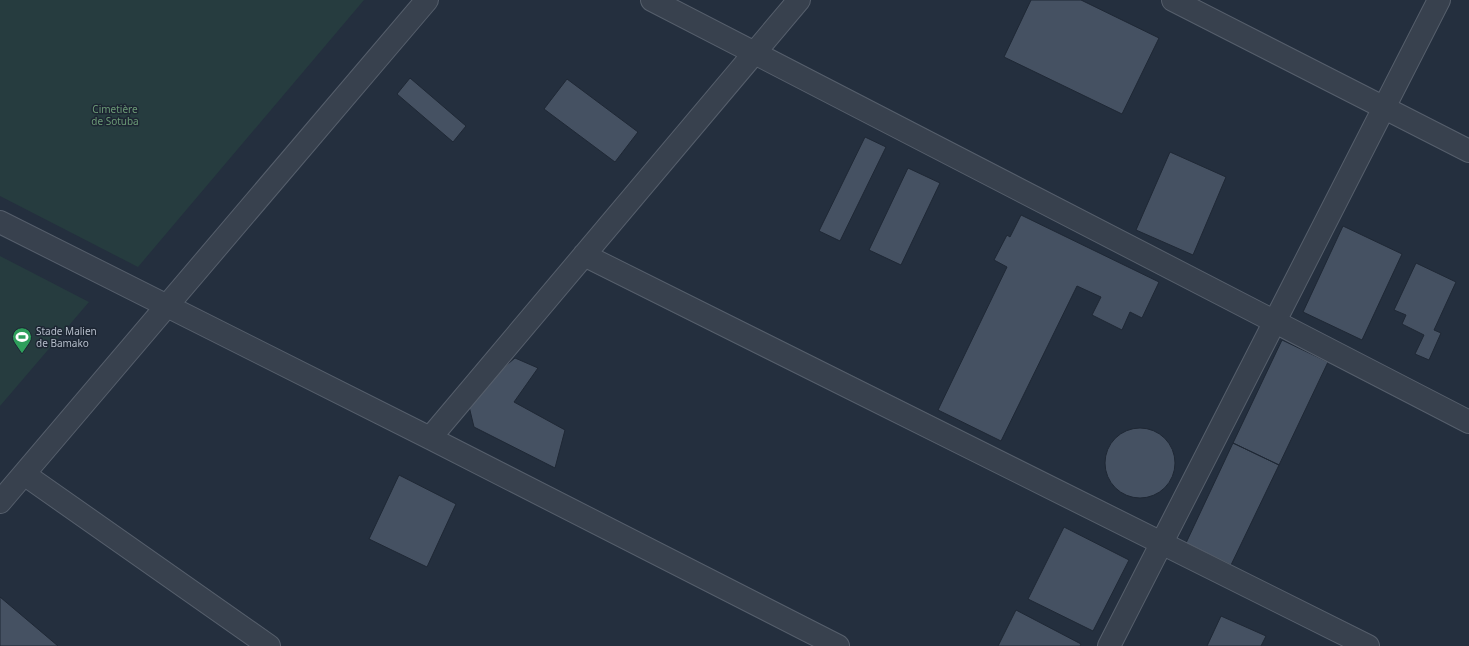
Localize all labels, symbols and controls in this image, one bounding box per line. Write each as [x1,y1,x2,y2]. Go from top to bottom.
park label: Cimetière de Sotuba [91,102,139,128]
place label: Stade Malien de Bamako [36,324,97,350]
sports icon: Stade Malien de Bamako [11,326,33,354]

